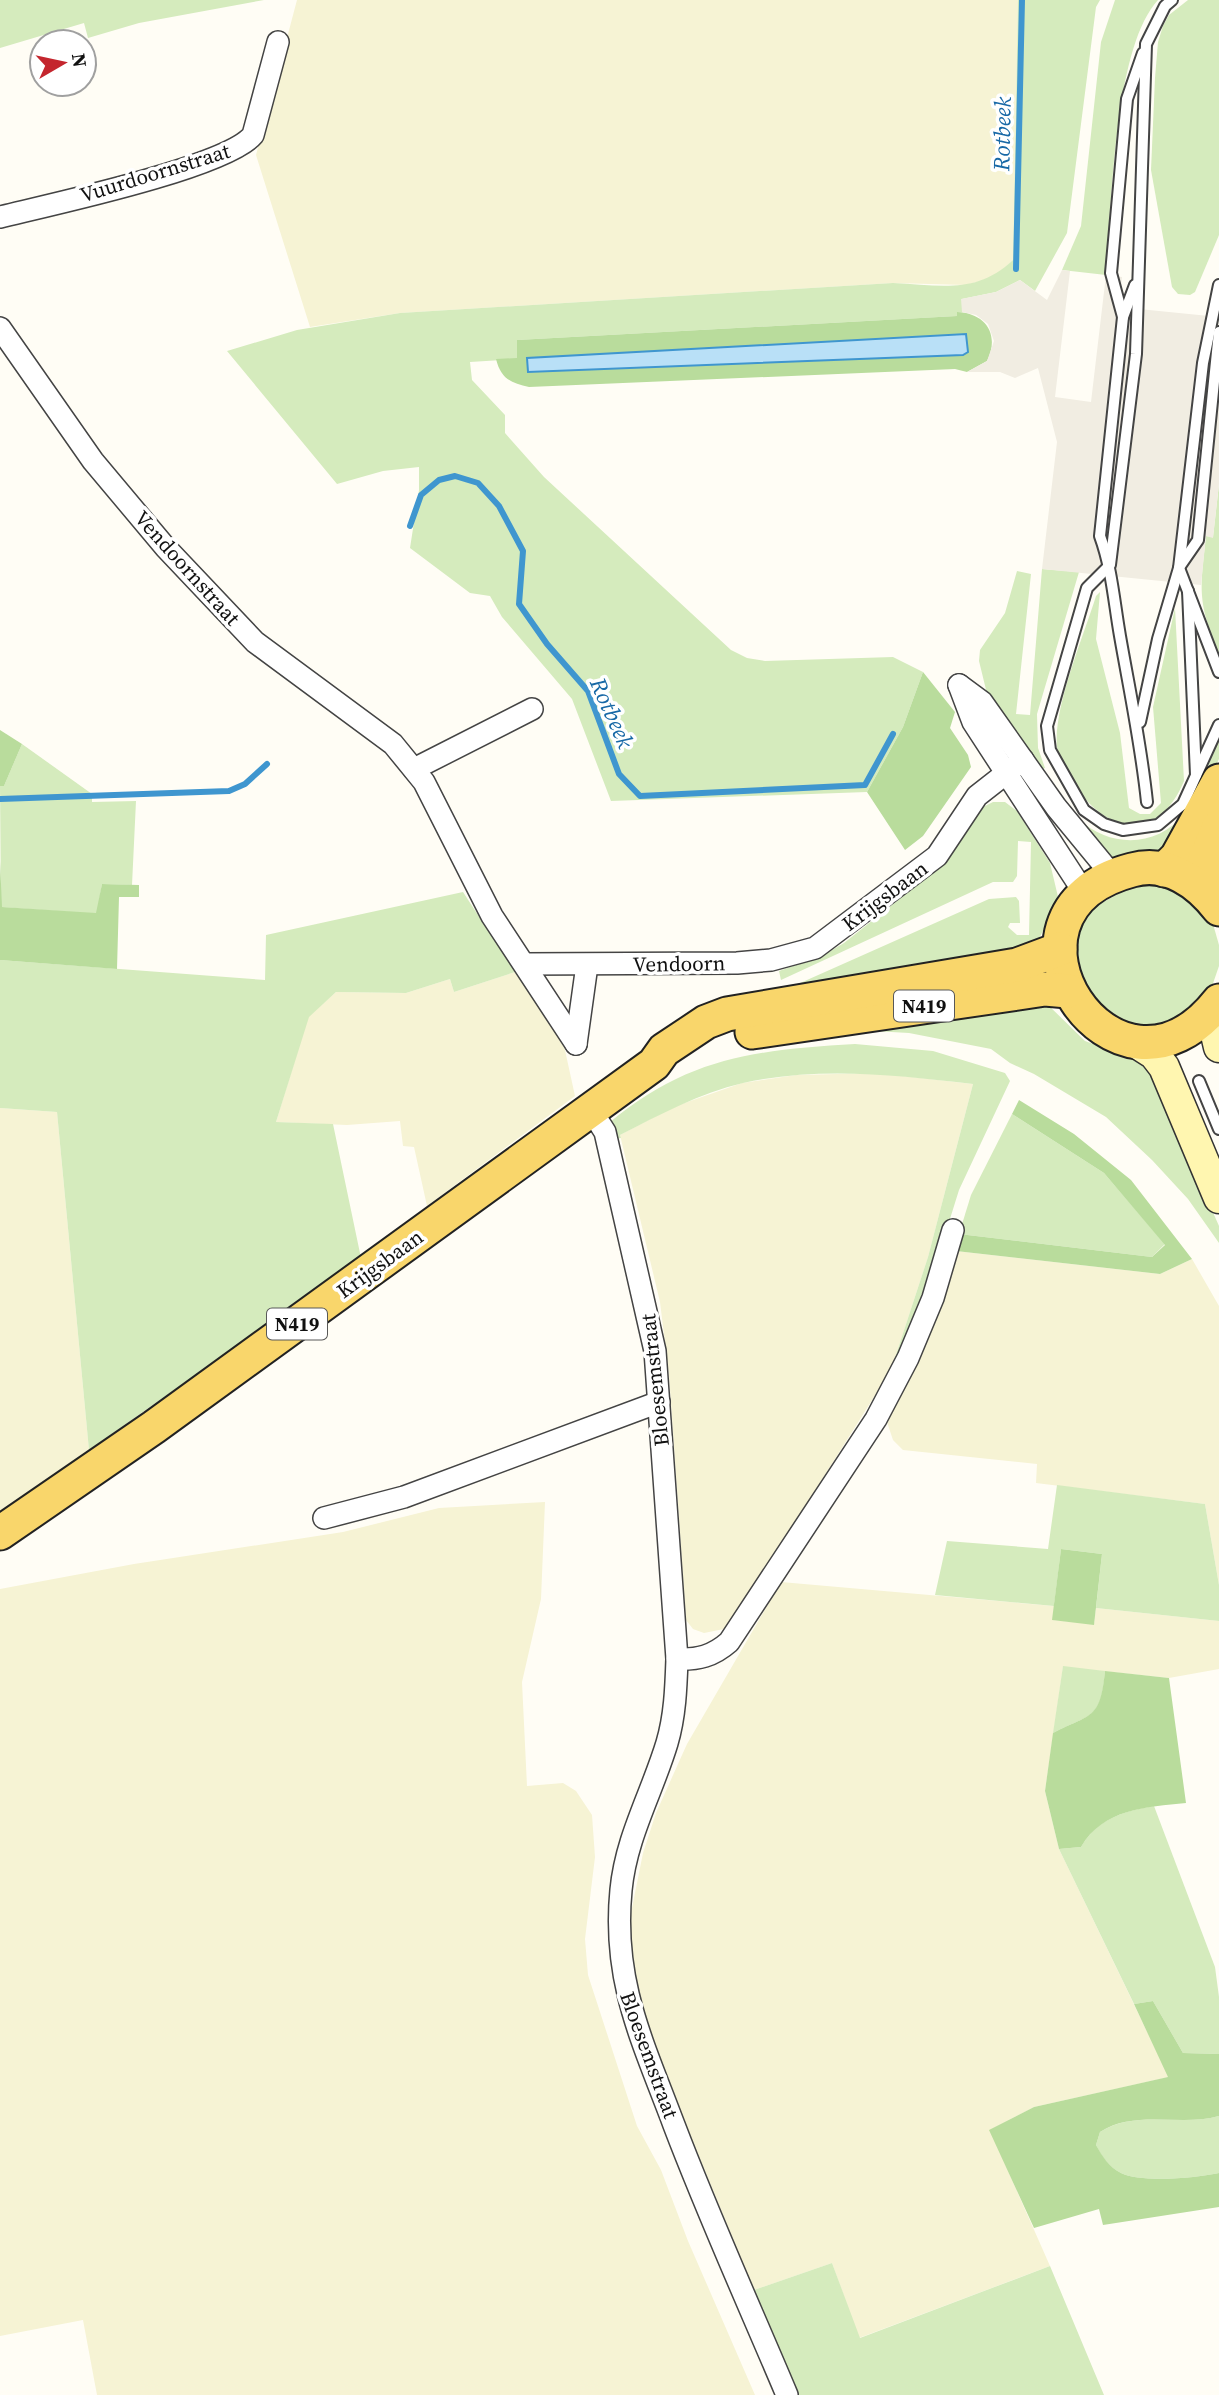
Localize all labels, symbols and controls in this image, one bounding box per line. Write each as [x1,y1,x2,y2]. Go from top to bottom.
north arrow [28,28,98,98]
text: N [66,51,94,69]
water label: Rotbeek [985,96,1019,172]
street label: Vuurdoornstraat [76,136,234,209]
street label: Vendoornstraat [128,504,247,632]
water label: Rotbeek [582,672,642,754]
street label: Krijgsbaan [836,854,934,937]
street label: Vendoorn [632,948,726,979]
road number: N419 [894,990,954,1022]
street label: Krijgsbaan [330,1222,429,1305]
road number: N419 [267,1308,327,1340]
street label: Bloesemstraat [633,1312,676,1448]
street label: Bloesemstraat [613,1987,686,2122]

